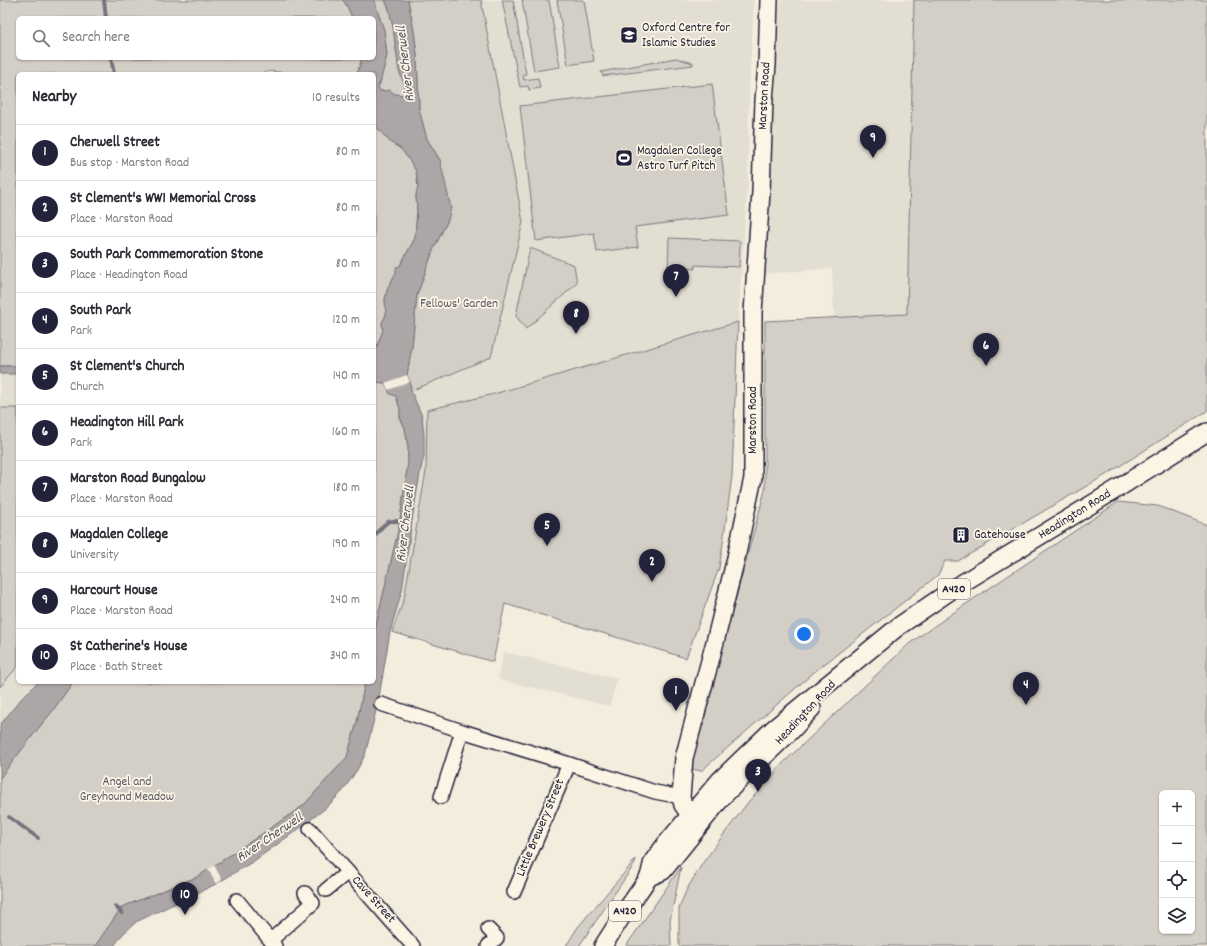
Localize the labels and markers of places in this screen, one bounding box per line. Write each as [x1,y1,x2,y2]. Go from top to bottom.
place label: Oxford Centre for Islamic Studies [642,19,730,53]
school or university icon: Oxford Centre for Islamic Studies [619,25,639,45]
pin: 9 [860,125,886,158]
place label: Magdalen College Astro Turf Pitch [637,142,722,176]
sports icon: Magdalen College Astro Turf Pitch [614,148,634,168]
pin: 7 [663,264,689,297]
pin: 8 [563,301,589,334]
pin: 6 [973,333,999,366]
pin: 5 [534,513,560,546]
building icon: Gatehouse [951,525,971,545]
place label: Gatehouse [974,526,1026,545]
pin: 2 [639,549,665,582]
pin: 4 [1013,672,1039,705]
pin: 1 [663,678,689,711]
pin: 3 [745,759,771,792]
pin: 10 [172,882,198,915]

